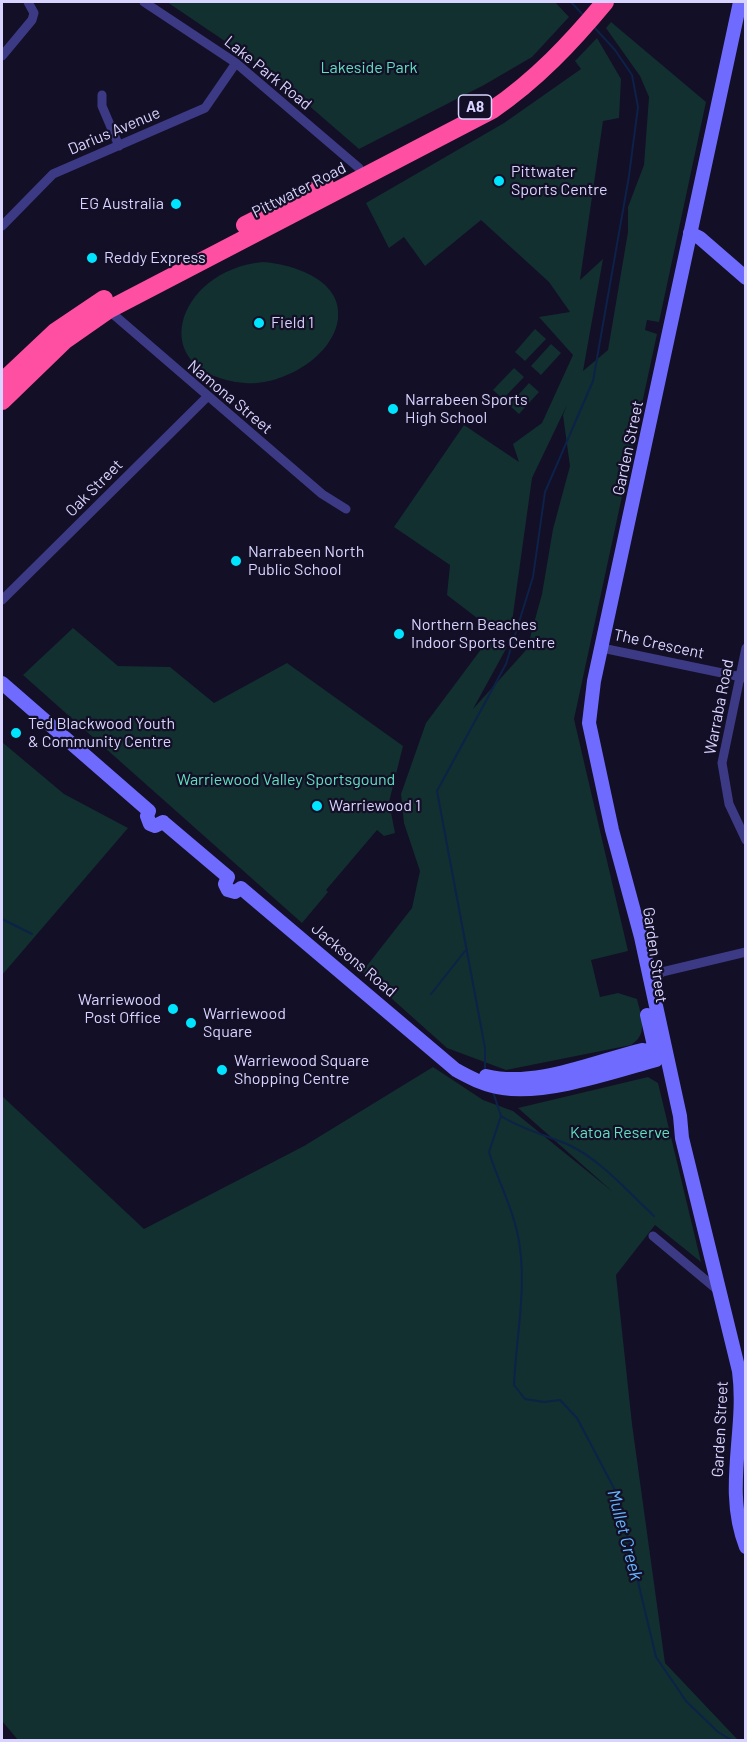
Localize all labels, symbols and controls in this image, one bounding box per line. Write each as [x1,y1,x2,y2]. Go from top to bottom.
street label: Lake Park Road [220,32,316,114]
park label: Lakeside Park [320,58,418,78]
road number: A8 [458,95,492,119]
street label: Darius Avenue [65,103,163,159]
street label: Pittwater Road [249,158,349,222]
place label: Pittwater Sports Centre [511,162,607,200]
marker: Pittwater Sports Centre [492,174,506,188]
place label: EG Australia [80,194,164,214]
marker: EG Australia [169,197,183,211]
place label: Reddy Express [104,248,206,268]
marker: Reddy Express [85,251,99,265]
place label: Field 1 [271,313,314,333]
marker: Field 1 [252,316,266,330]
street label: Namona Street [184,356,276,438]
place label: Narrabeen Sports High School [405,390,528,428]
street label: Garden Street [609,399,647,497]
marker: Narrabeen Sports High School [386,402,400,416]
street label: Oak Street [61,455,127,521]
place label: Narrabeen North Public School [248,542,364,580]
marker: Narrabeen North Public School [229,554,243,568]
place label: Northern Beaches Indoor Sports Centre [411,615,555,653]
street label: The Crescent [612,625,706,663]
marker: Northern Beaches Indoor Sports Centre [392,627,406,641]
street label: Warraba Road [700,658,738,756]
place label: Ted Blackwood Youth & Community Centre [28,714,175,752]
marker: Ted Blackwood Youth & Community Centre [9,726,23,740]
park label: Warriewood Valley Sportsgound [177,770,395,790]
place label: Warriewood 1 [329,796,421,816]
marker: Warriewood 1 [310,799,324,813]
street label: Garden Street [639,906,671,1004]
street label: Jacksons Road [308,919,400,1001]
place label: Warriewood Post Office [78,990,161,1028]
marker: Warriewood Post Office [166,1002,180,1016]
place label: Warriewood Square [203,1004,286,1042]
marker: Warriewood Square [184,1016,198,1030]
place label: Warriewood Square Shopping Centre [234,1051,369,1089]
marker: Warriewood Square Shopping Centre [215,1063,229,1077]
park label: Katoa Reserve [570,1123,670,1143]
street label: Garden Street [708,1380,732,1478]
water label: Mullet Creek [603,1487,647,1583]

